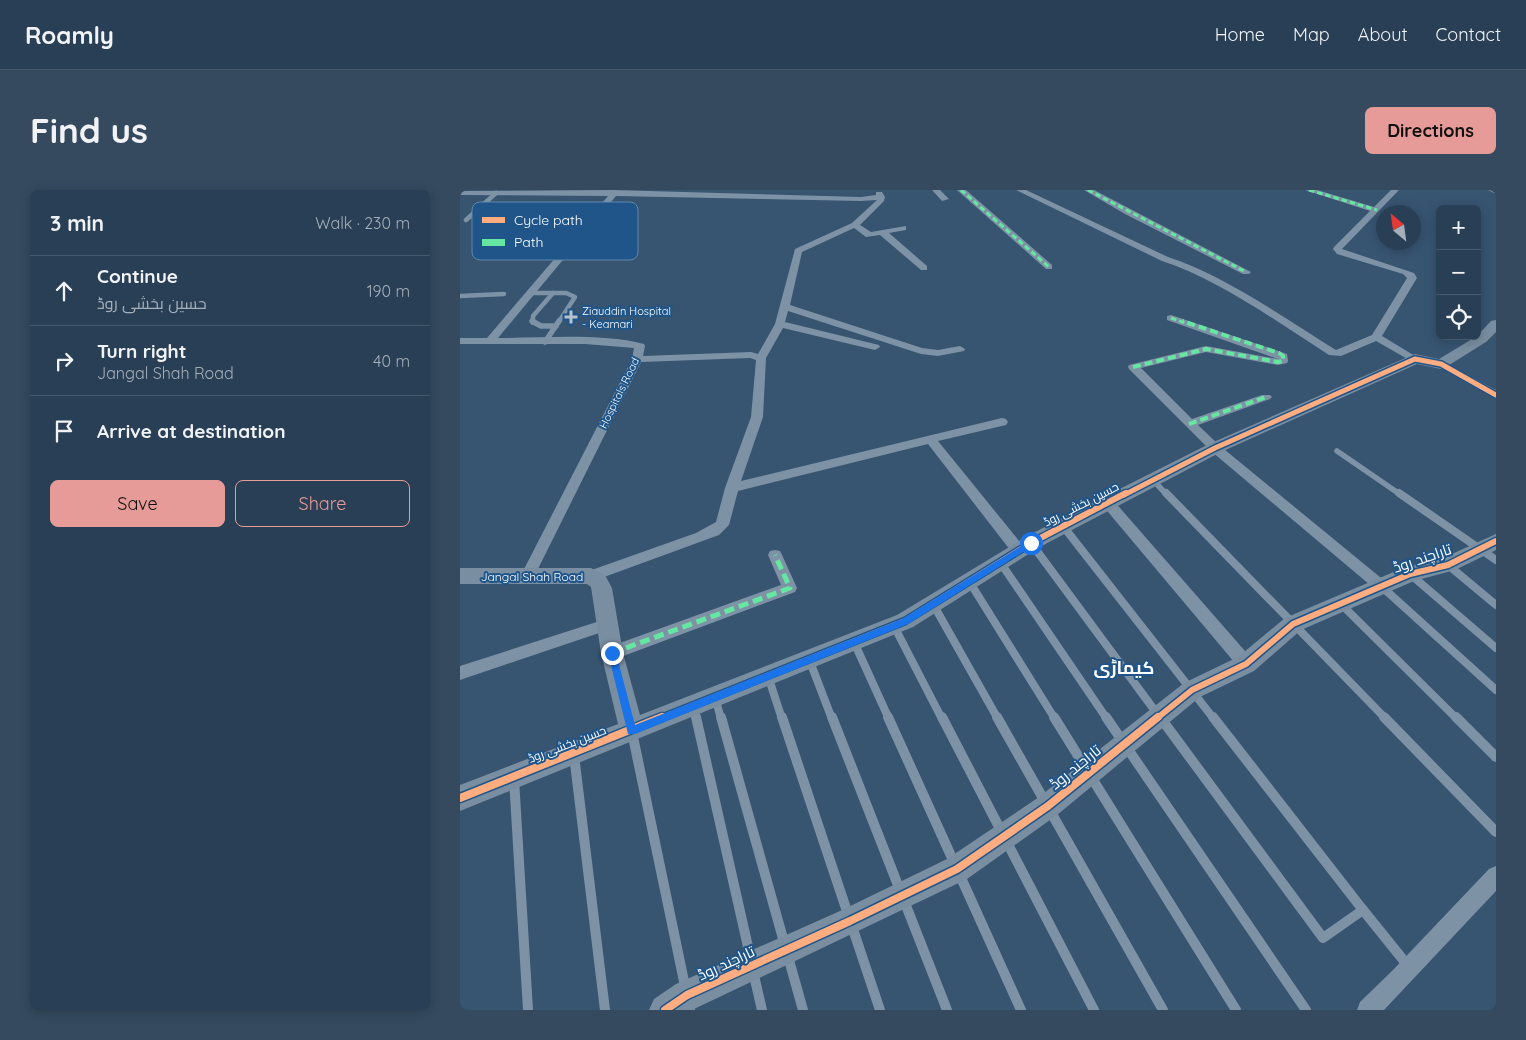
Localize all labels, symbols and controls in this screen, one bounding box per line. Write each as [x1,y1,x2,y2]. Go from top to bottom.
text: Roamly [25,20,114,50]
text: Home [1215,23,1265,46]
text: Map [1293,23,1330,46]
text: About [1358,23,1408,46]
text: Contact [1436,23,1501,46]
button: Directions [1365,107,1496,154]
text: Find us [30,108,148,152]
legend [472,202,638,260]
north arrow [1376,205,1421,250]
map controls [1436,205,1481,340]
button: + [1436,205,1481,250]
text: 3 min [50,210,104,236]
text: Cycle path [514,211,583,229]
text: Walk · 230 m [315,213,410,233]
text: Path [514,233,543,251]
button: − [1436,250,1481,295]
text: Continue [97,264,178,288]
icon: ahead [50,277,78,305]
text: 190 m [367,281,410,301]
text: حسین بخشی روڈ [97,293,207,313]
button: locate [1436,295,1481,340]
place label: Ziauddin Hospital - Keamari [582,304,671,331]
marker: Ziauddin Hospital - Keamari [564,310,578,324]
text: Turn right [97,339,186,363]
icon: right [50,347,78,375]
text: 40 m [373,351,410,371]
street label: Hospitals Road [596,355,642,431]
text: Jangal Shah Road [97,363,234,383]
icon: arrive [50,417,78,445]
text: Arrive at destination [97,419,286,443]
street label: حسین بخشی روڈ [1041,479,1121,529]
button: Save [50,480,225,527]
button: Share [235,480,410,527]
route start [1020,532,1043,555]
street label: تاراچند روڈ [1390,539,1454,578]
street label: Jangal Shah Road [481,569,583,584]
route end [601,642,624,665]
district label: کیماڑی [1094,656,1154,679]
street label: حسین بخشی روڈ [526,722,608,766]
street label: تاراچند روڈ [1045,741,1105,794]
street label: تاراچند روڈ [695,942,758,985]

